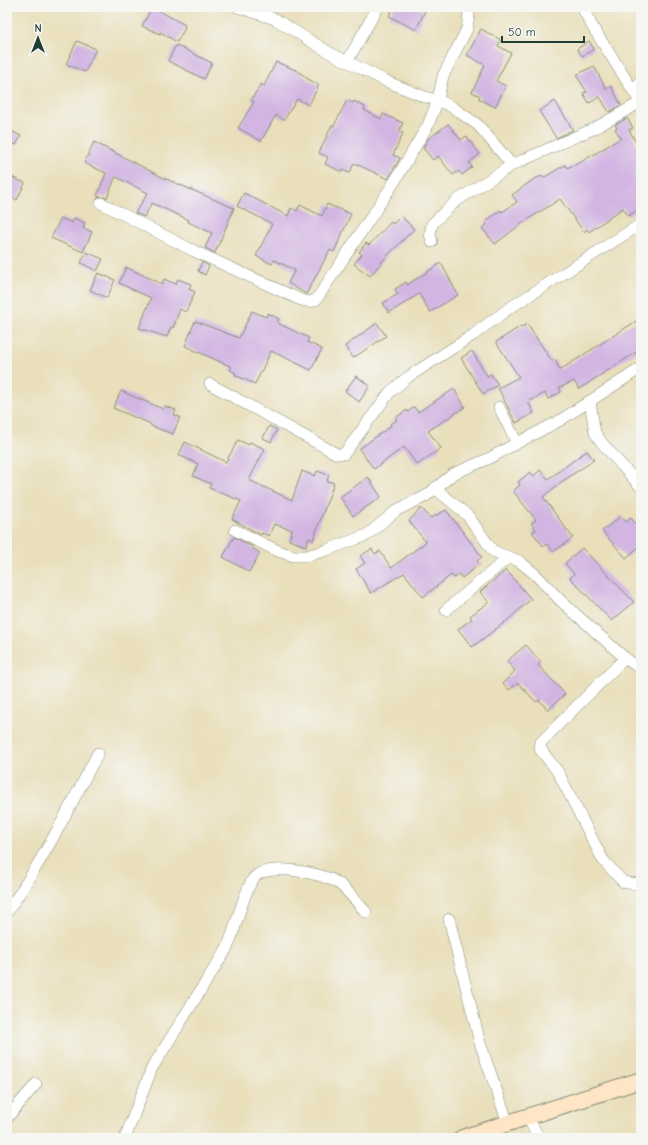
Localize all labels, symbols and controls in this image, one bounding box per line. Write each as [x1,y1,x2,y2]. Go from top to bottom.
north arrow [18,18,58,58]
scale bar [502,18,584,44]
text: N [34,22,42,35]
text: 50 m [508,25,536,39]

